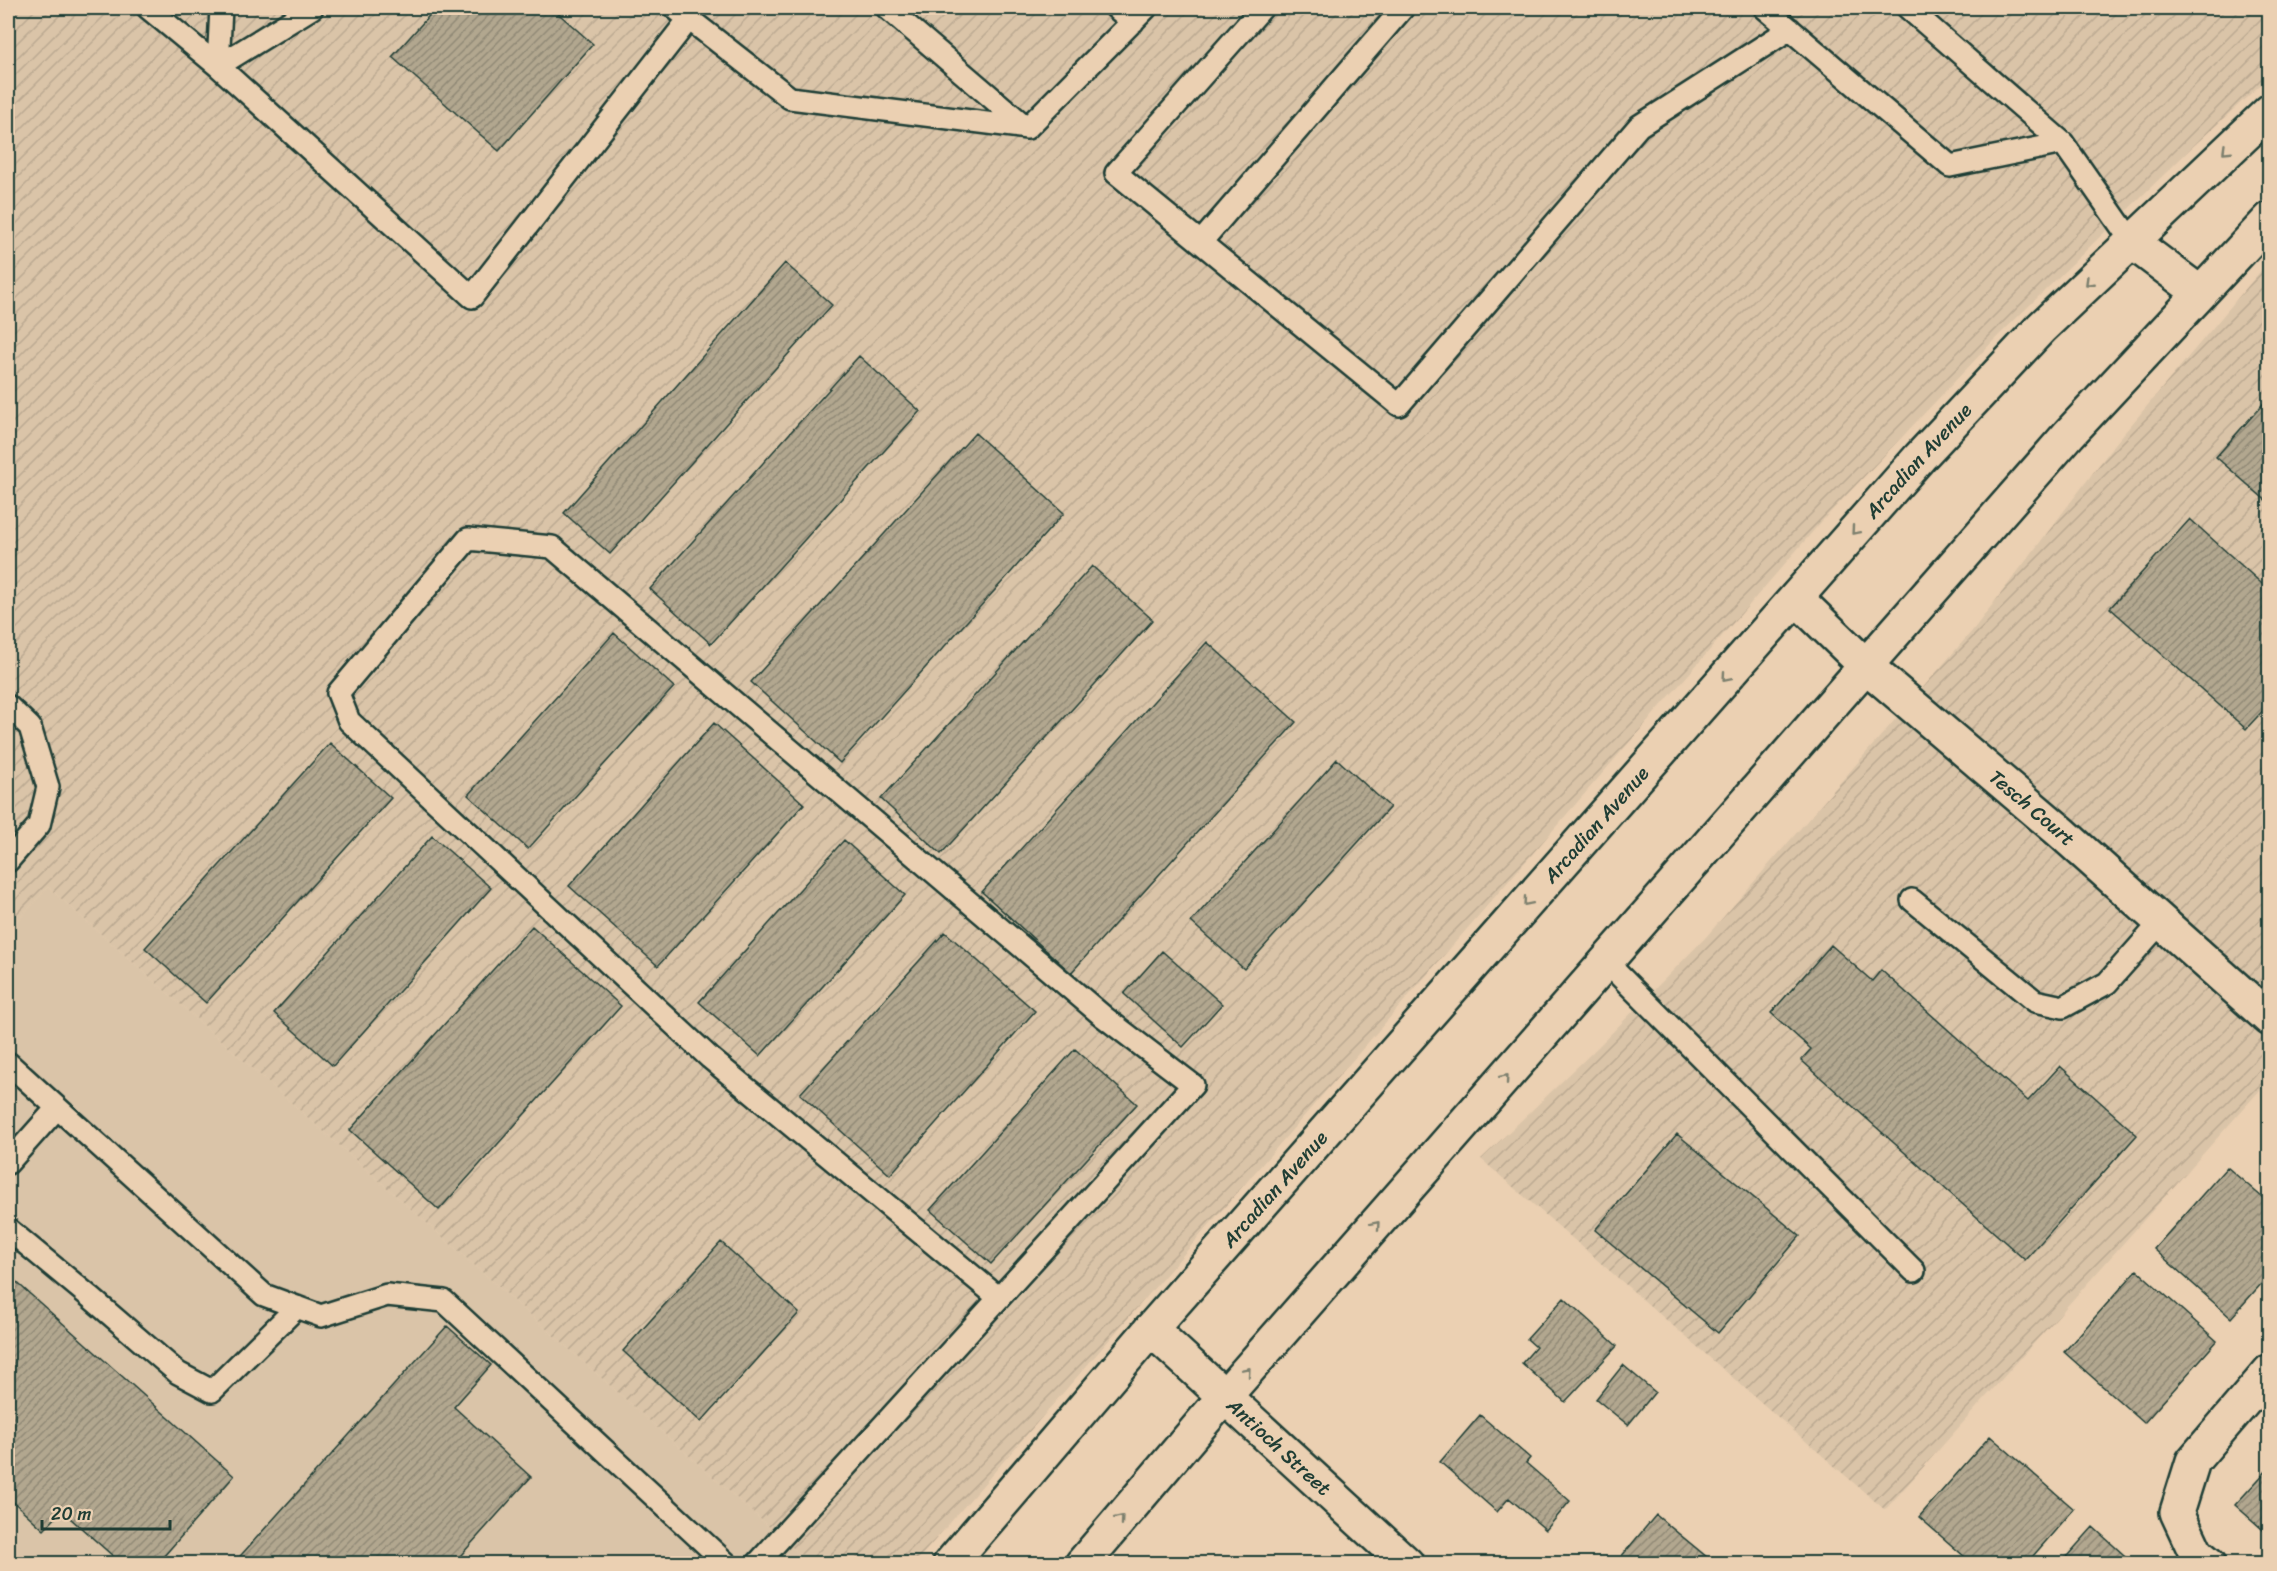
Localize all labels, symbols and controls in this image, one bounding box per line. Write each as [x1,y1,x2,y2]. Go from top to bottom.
one-way arrow [2223,143,2233,154]
one-way arrow [2086,275,2097,286]
street label: Arcadian Avenue [1855,394,1981,528]
one-way arrow [1851,524,1862,535]
one-way arrow [1722,670,1733,681]
street label: Arcadian Avenue [1533,757,1658,892]
street label: Tesch Court [1981,760,2084,855]
one-way arrow [1523,895,1534,906]
one-way arrow [1498,1074,1509,1085]
street label: Arcadian Avenue [1212,1122,1337,1257]
one-way arrow [1369,1221,1380,1231]
one-way arrow [1240,1367,1251,1378]
street label: Antioch Street [1218,1388,1340,1505]
scale bar [42,1493,170,1531]
text: 20 m [51,1498,91,1530]
one-way arrow [1113,1515,1124,1526]

